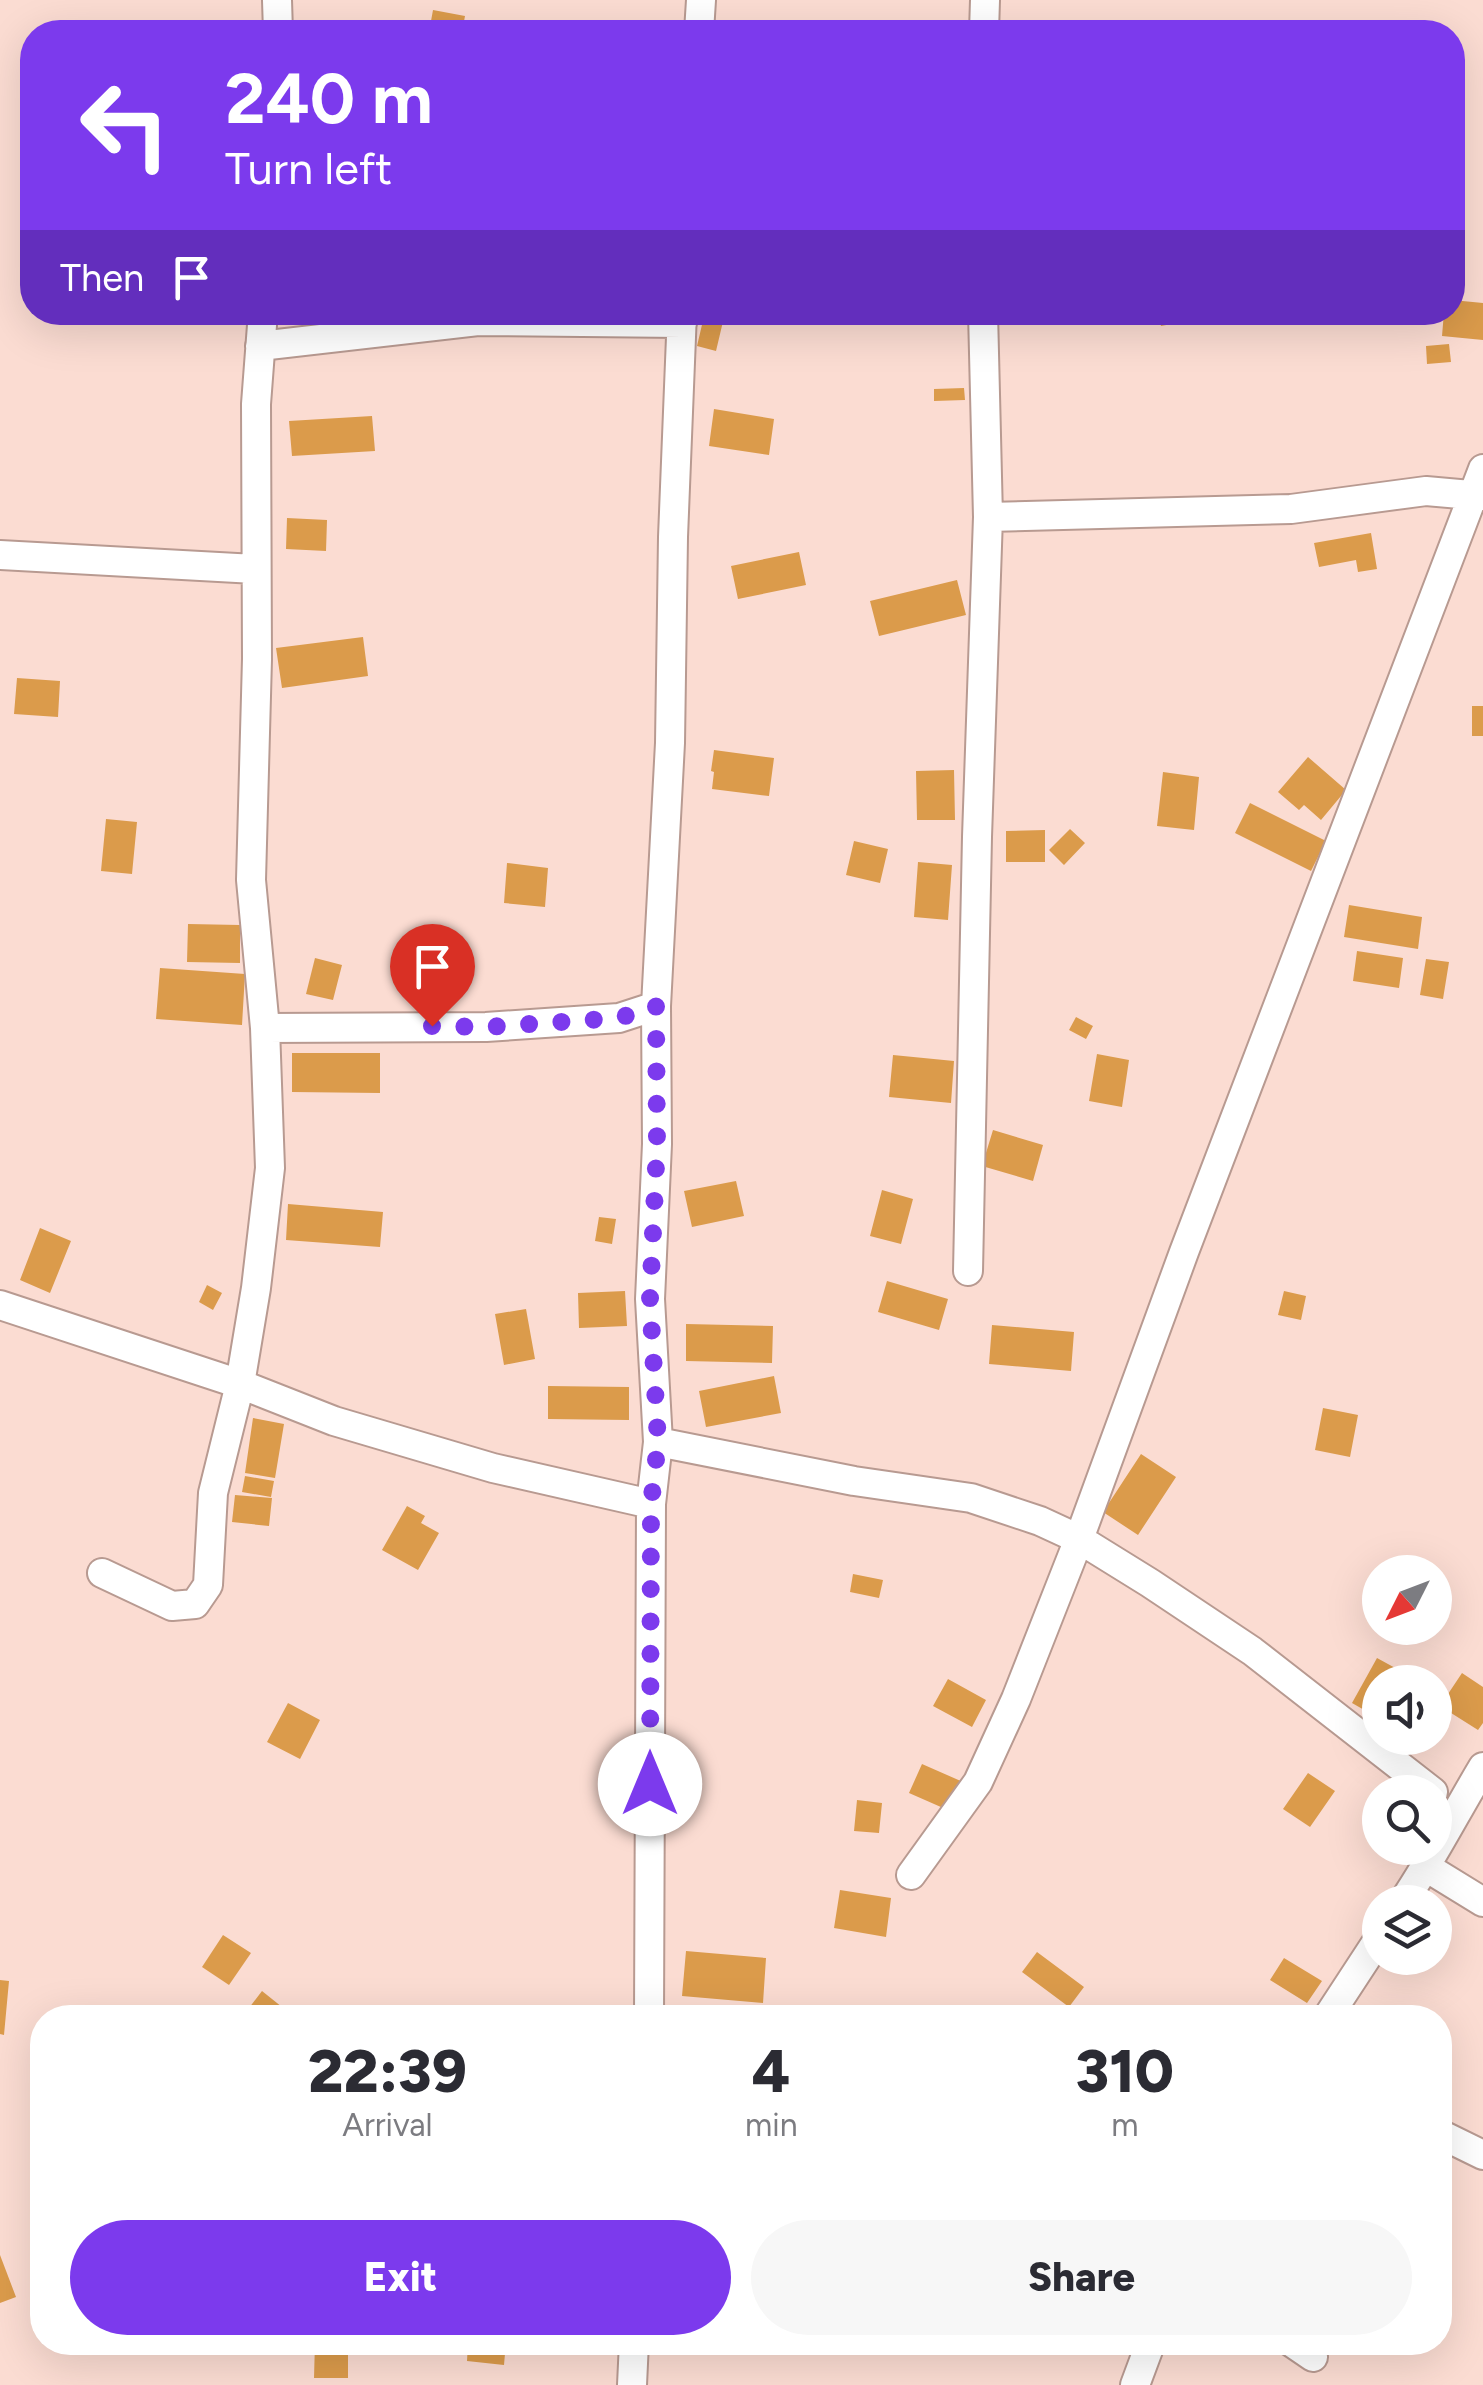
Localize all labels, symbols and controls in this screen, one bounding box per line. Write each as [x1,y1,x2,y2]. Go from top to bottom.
text: 240 m [225,56,433,141]
icon: left [60,60,190,190]
text: Turn left [225,141,392,195]
icon: arrive [164,250,219,305]
text: Then [60,255,144,301]
pin [390,924,475,1027]
icon: arrive [405,939,460,994]
north arrow [1362,1555,1452,1645]
map controls [1362,1555,1452,1975]
button: sound [1362,1665,1452,1755]
position arrow [598,1732,702,1836]
button: search [1362,1775,1452,1865]
button: layers [1362,1885,1452,1975]
text: 22:39 [308,2035,467,2107]
text: 4 [752,2035,790,2107]
text: 310 [1076,2035,1174,2107]
text: Arrival [342,2106,433,2144]
text: min [745,2106,798,2144]
text: m [1111,2106,1138,2144]
button: Exit [70,2220,731,2335]
button: Share [751,2220,1412,2335]

